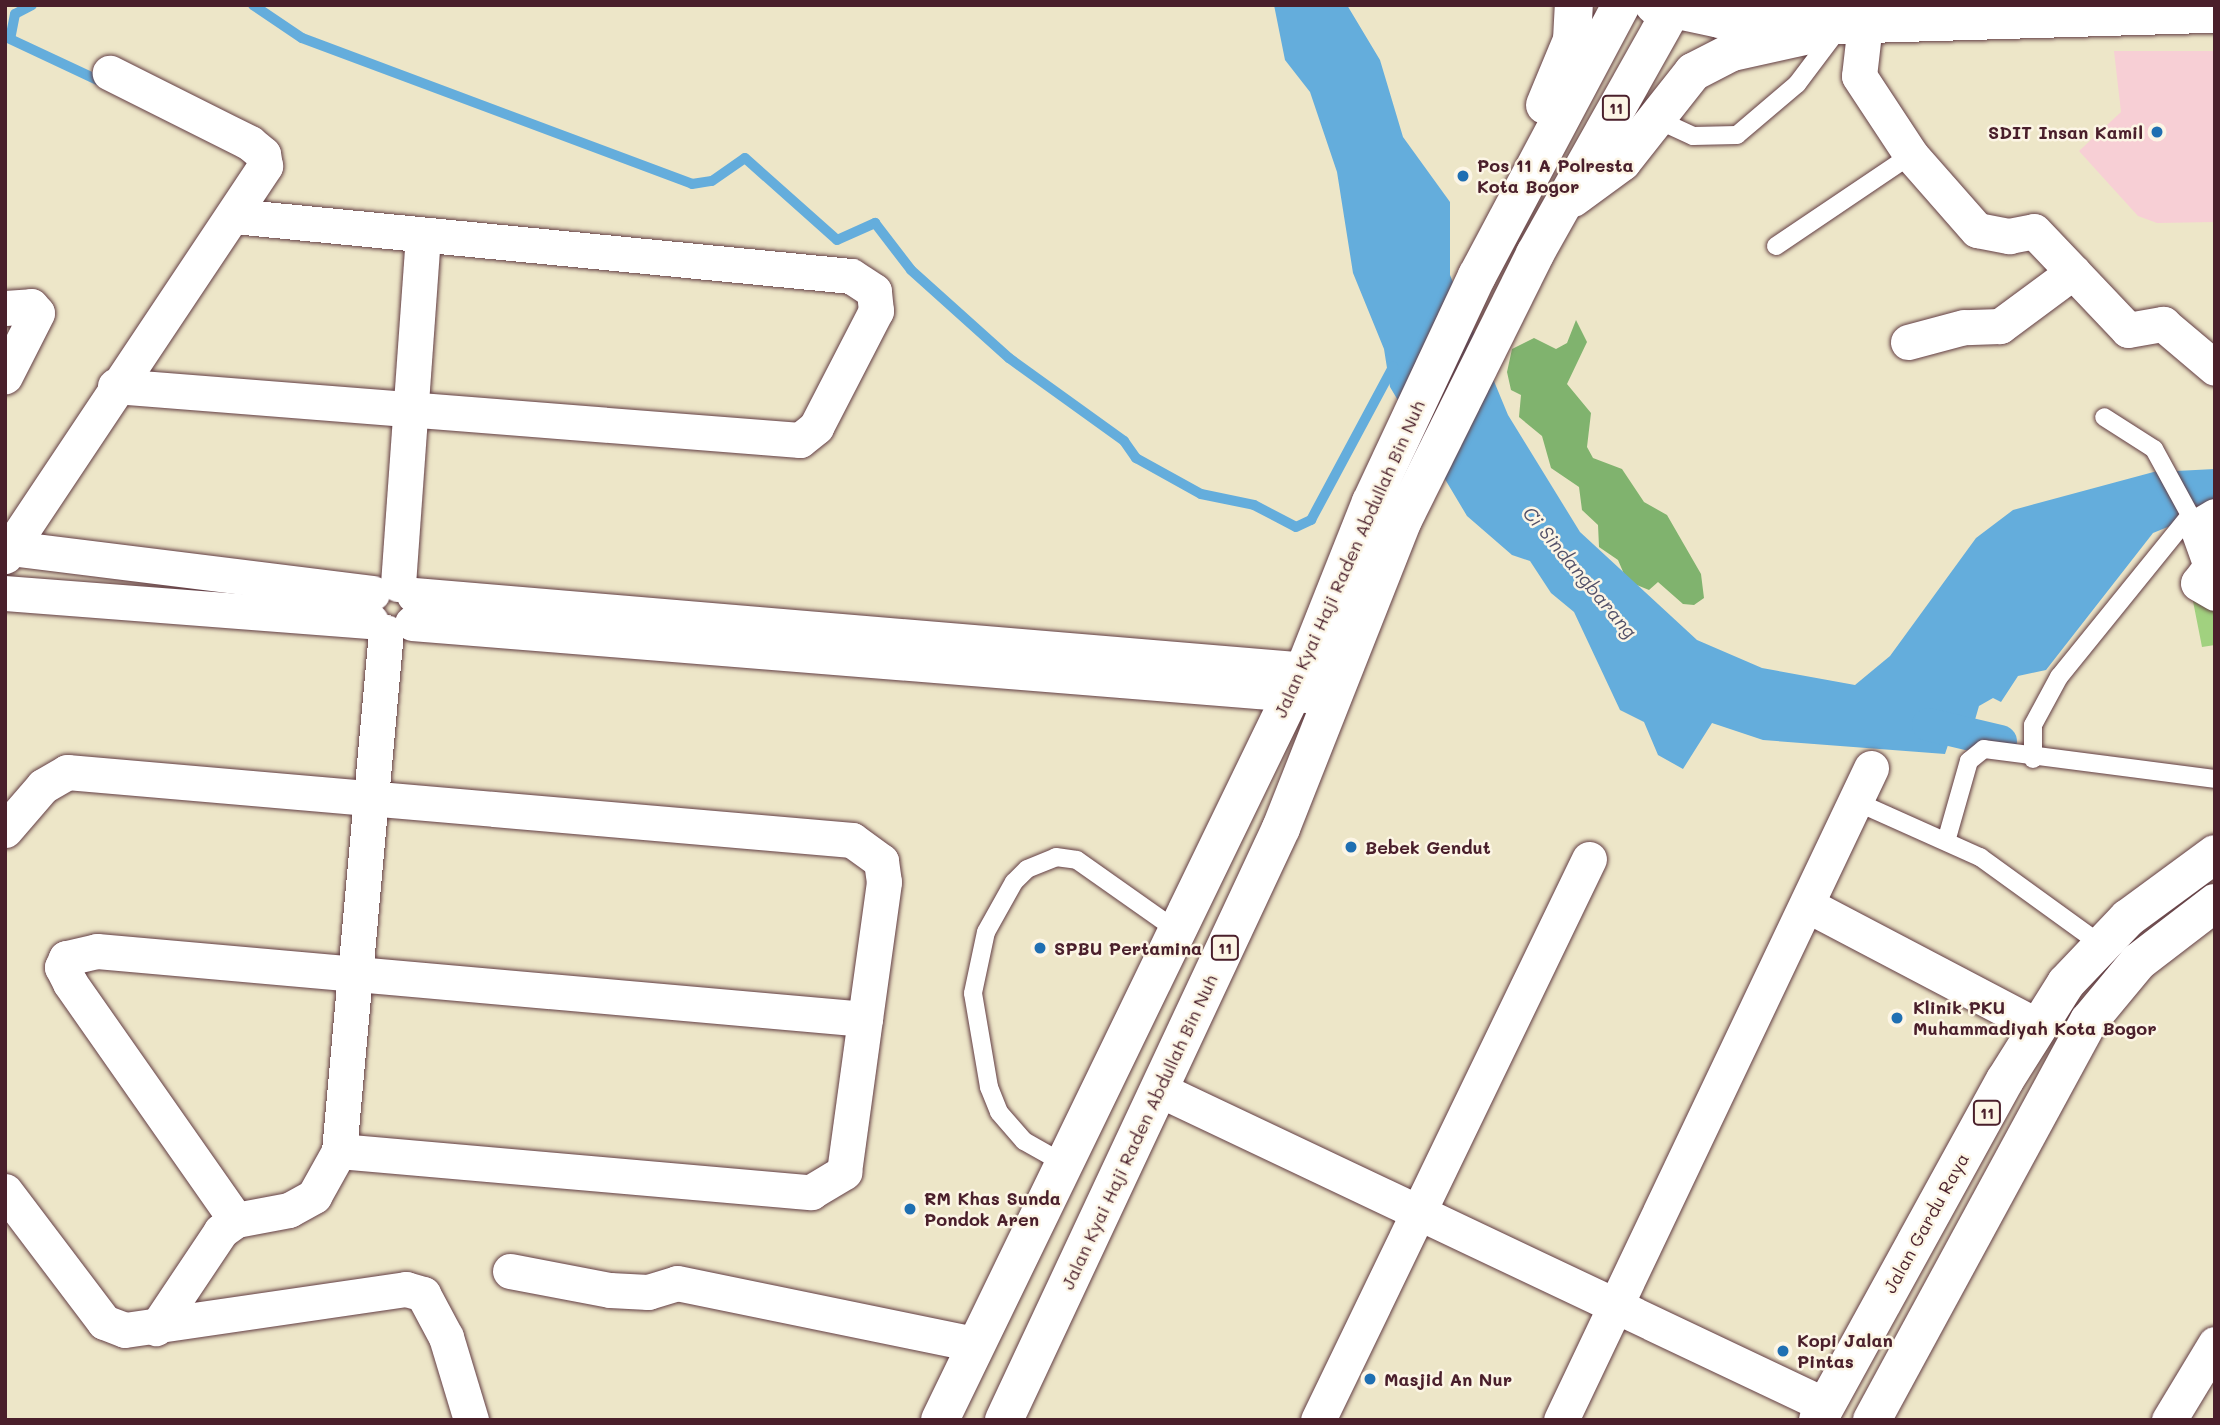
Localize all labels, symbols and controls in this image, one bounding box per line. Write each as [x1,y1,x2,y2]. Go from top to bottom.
road number: 11 [1600,96,1632,120]
place label: SDIT Insan Kamil [1988,121,2143,143]
marker: SDIT Insan Kamil [2149,124,2165,140]
place label: Pos 11 A Polresta Kota Bogor [1477,155,1634,198]
marker: Pos 11 A Polresta Kota Bogor [1455,168,1471,184]
street label: Jalan Kyai Haji Raden Abdullah Bin Nuh [1269,397,1429,721]
water label: Ci Sindangbarang [1518,502,1642,642]
place label: Bebek Gendut [1365,836,1491,858]
marker: Bebek Gendut [1343,839,1359,855]
road number: 11 [1209,936,1241,960]
place label: SPBU Pertamina [1054,937,1202,959]
marker: SPBU Pertamina [1032,940,1048,956]
street label: Jalan Kyai Haji Raden Abdullah Bin Nuh [1056,971,1222,1293]
place label: Klinik PKU Muhammadiyah Kota Bogor [1913,997,2157,1040]
marker: Klinik PKU Muhammadiyah Kota Bogor [1887,1008,1907,1028]
road number: 11 [1971,1100,2003,1126]
street label: Jalan Gardu Raya [1879,1149,1973,1297]
place label: RM Khas Sunda Pondok Aren [924,1188,1061,1230]
marker: RM Khas Sunda Pondok Aren [902,1201,918,1217]
place label: Kopi Jalan Pintas [1797,1330,1893,1372]
marker: Kopi Jalan Pintas [1775,1343,1791,1359]
place label: Masjid An Nur [1384,1368,1512,1390]
marker: Masjid An Nur [1362,1371,1378,1387]

